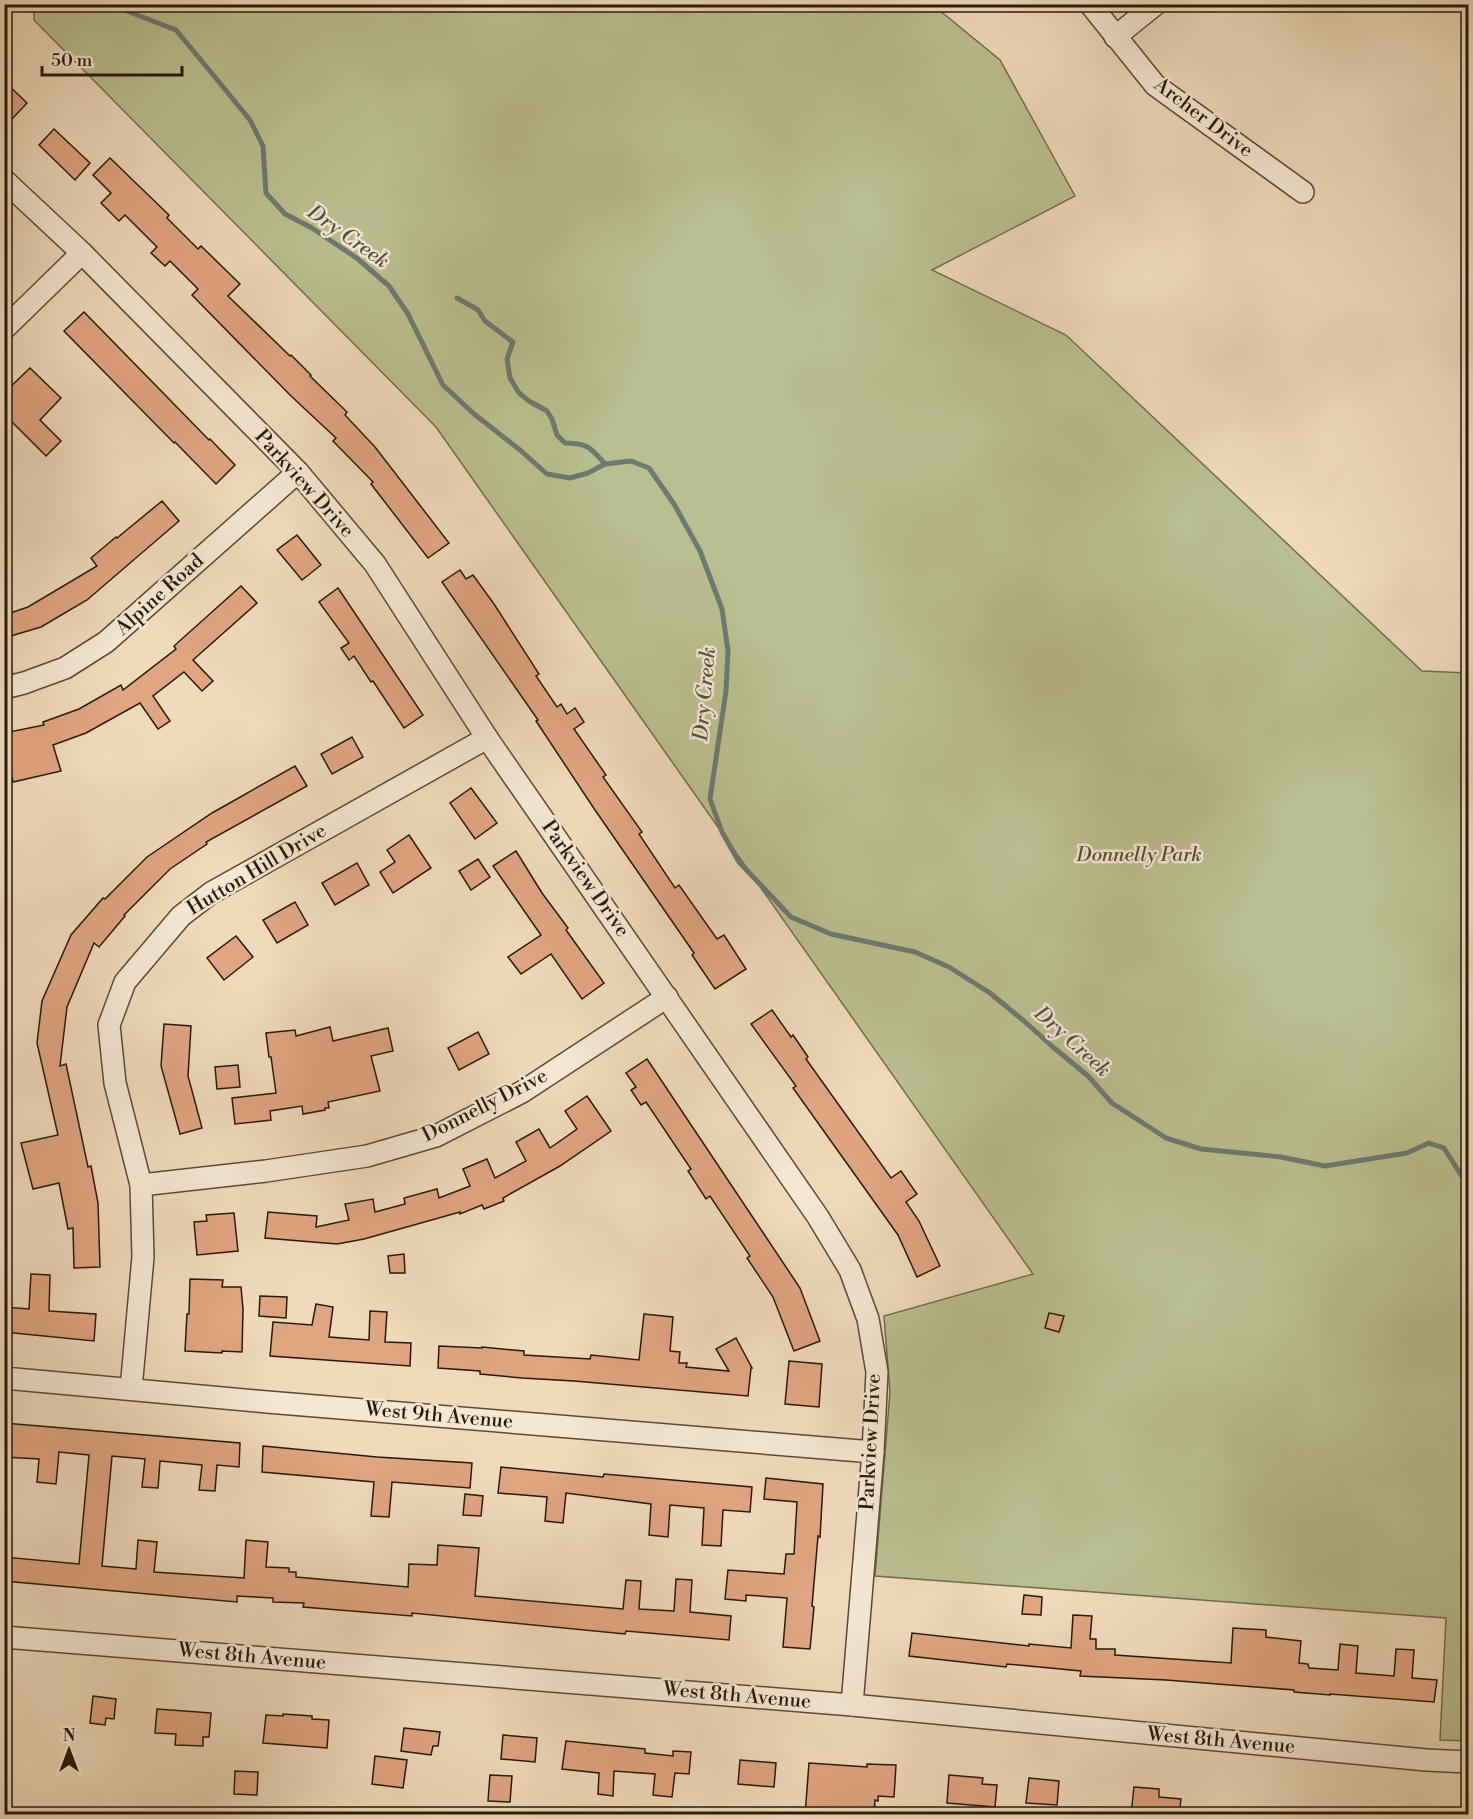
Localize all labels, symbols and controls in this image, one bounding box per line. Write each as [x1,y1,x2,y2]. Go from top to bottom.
scale bar [42,39,182,77]
text: 50 m [51,49,93,72]
street label: Archer Drive [1148,72,1258,163]
water label: Dry Creek [301,199,394,275]
street label: Parkview Drive [249,425,359,543]
street label: Alpine Road [110,548,210,642]
water label: Dry Creek [688,646,722,743]
street label: Parkview Drive [535,816,635,942]
street label: Hutton Hill Drive [183,819,331,921]
park label: Donnelly Park [1075,843,1202,868]
water label: Dry Creek [1028,1000,1116,1083]
street label: Donnelly Drive [418,1064,552,1148]
street label: Parkview Drive [855,1373,887,1511]
street label: West 9th Avenue [363,1397,514,1435]
street label: West 8th Avenue [176,1638,327,1676]
street label: West 8th Avenue [661,1677,812,1715]
north arrow [39,1720,99,1780]
street label: West 8th Avenue [1145,1722,1296,1760]
text: N [63,1726,76,1746]

